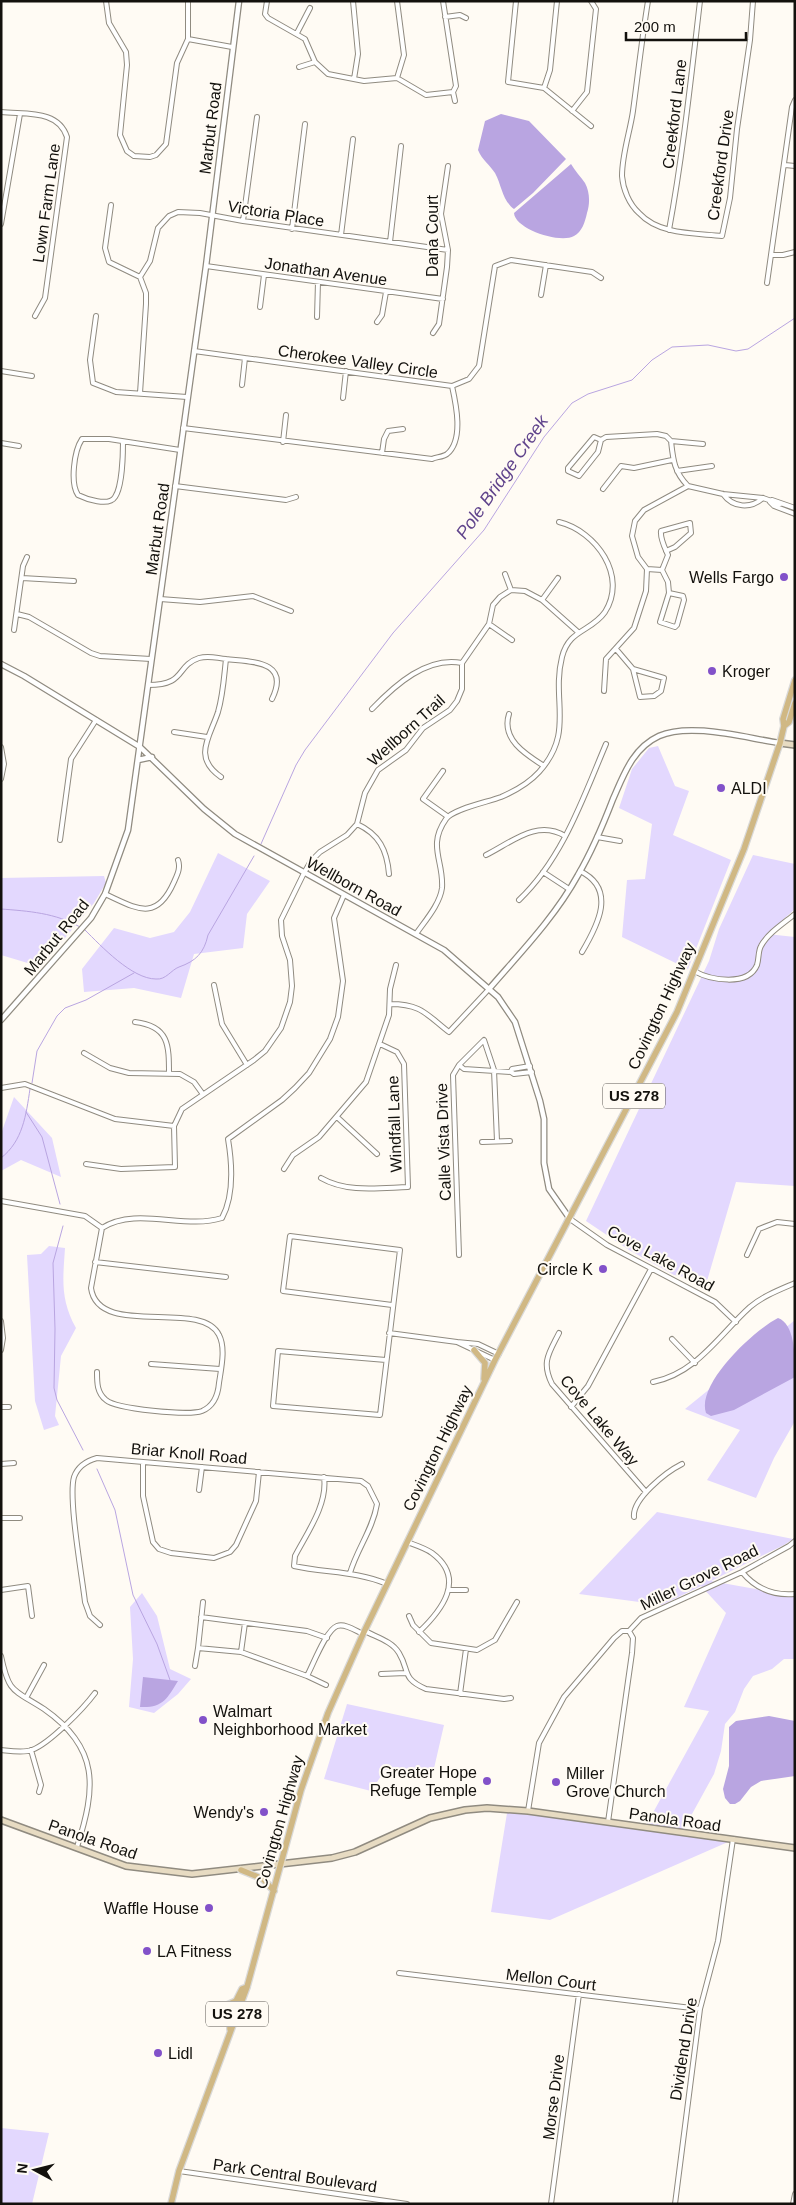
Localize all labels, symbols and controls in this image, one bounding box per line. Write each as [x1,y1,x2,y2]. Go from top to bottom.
scale bar [626,10,746,42]
text: 200 m [634,18,676,35]
street label: Creekford Lane [659,58,690,170]
street label: Marbut Road [196,81,225,175]
street label: Creekford Drive [704,108,737,222]
street label: Lown Farm Lane [30,142,63,264]
street label: Dana Court [424,195,441,277]
street label: Victoria Place [226,197,326,230]
street label: Jonathan Avenue [264,254,388,289]
street label: Cherokee Valley Circle [277,342,439,381]
water label: Pole Bridge Creek [452,411,553,543]
street label: Marbut Road [143,482,172,576]
place label: Wells Fargo [689,569,774,586]
marker: Wells Fargo [778,571,790,583]
place label: Kroger [722,663,771,680]
marker: Kroger [706,665,718,677]
street label: Wellborn Trail [364,691,448,769]
place label: ALDI [731,780,767,797]
marker: ALDI [715,782,727,794]
street label: Wellborn Road [303,853,404,919]
street label: Marbut Road [21,896,92,979]
street label: Covington Highway [625,940,698,1072]
street label: Windfall Lane [384,1075,405,1173]
street label: Calle Vista Drive [433,1083,454,1201]
road number: US 278 [603,1084,665,1108]
street label: Cove Lake Road [605,1222,717,1295]
place label: Circle K [537,1261,593,1278]
marker: Circle K [597,1263,609,1275]
street label: Cove Lake Way [557,1372,642,1469]
street label: Covington Highway [400,1383,475,1514]
street label: Briar Knoll Road [130,1440,248,1467]
street label: Miller Grove Road [638,1542,761,1613]
place label: Walmart Neighborhood Market [213,1703,367,1738]
marker: Walmart Neighborhood Market [197,1714,209,1726]
street label: Covington Highway [252,1754,307,1891]
place label: Greater Hope Refuge Temple [370,1764,477,1799]
place label: Miller Grove Church [566,1765,666,1800]
marker: Greater Hope Refuge Temple [481,1775,493,1787]
marker: Miller Grove Church [550,1776,562,1788]
place label: Wendy's [193,1804,254,1821]
street label: Panola Road [628,1805,722,1834]
marker: Wendy's [258,1806,270,1818]
street label: Panola Road [46,1816,139,1863]
place label: Waffle House [104,1900,199,1917]
marker: Waffle House [203,1902,215,1914]
place label: LA Fitness [157,1943,232,1960]
marker: LA Fitness [141,1945,153,1957]
street label: Mellon Court [505,1966,598,1994]
street label: Dividend Drive [667,1996,700,2102]
road number: US 278 [206,2002,268,2026]
place label: Lidl [168,2045,193,2062]
marker: Lidl [152,2047,164,2059]
street label: Morse Drive [540,2053,567,2141]
north arrow [10,2145,60,2195]
street label: Park Central Boulevard [212,2156,378,2195]
text: N [14,2162,31,2174]

